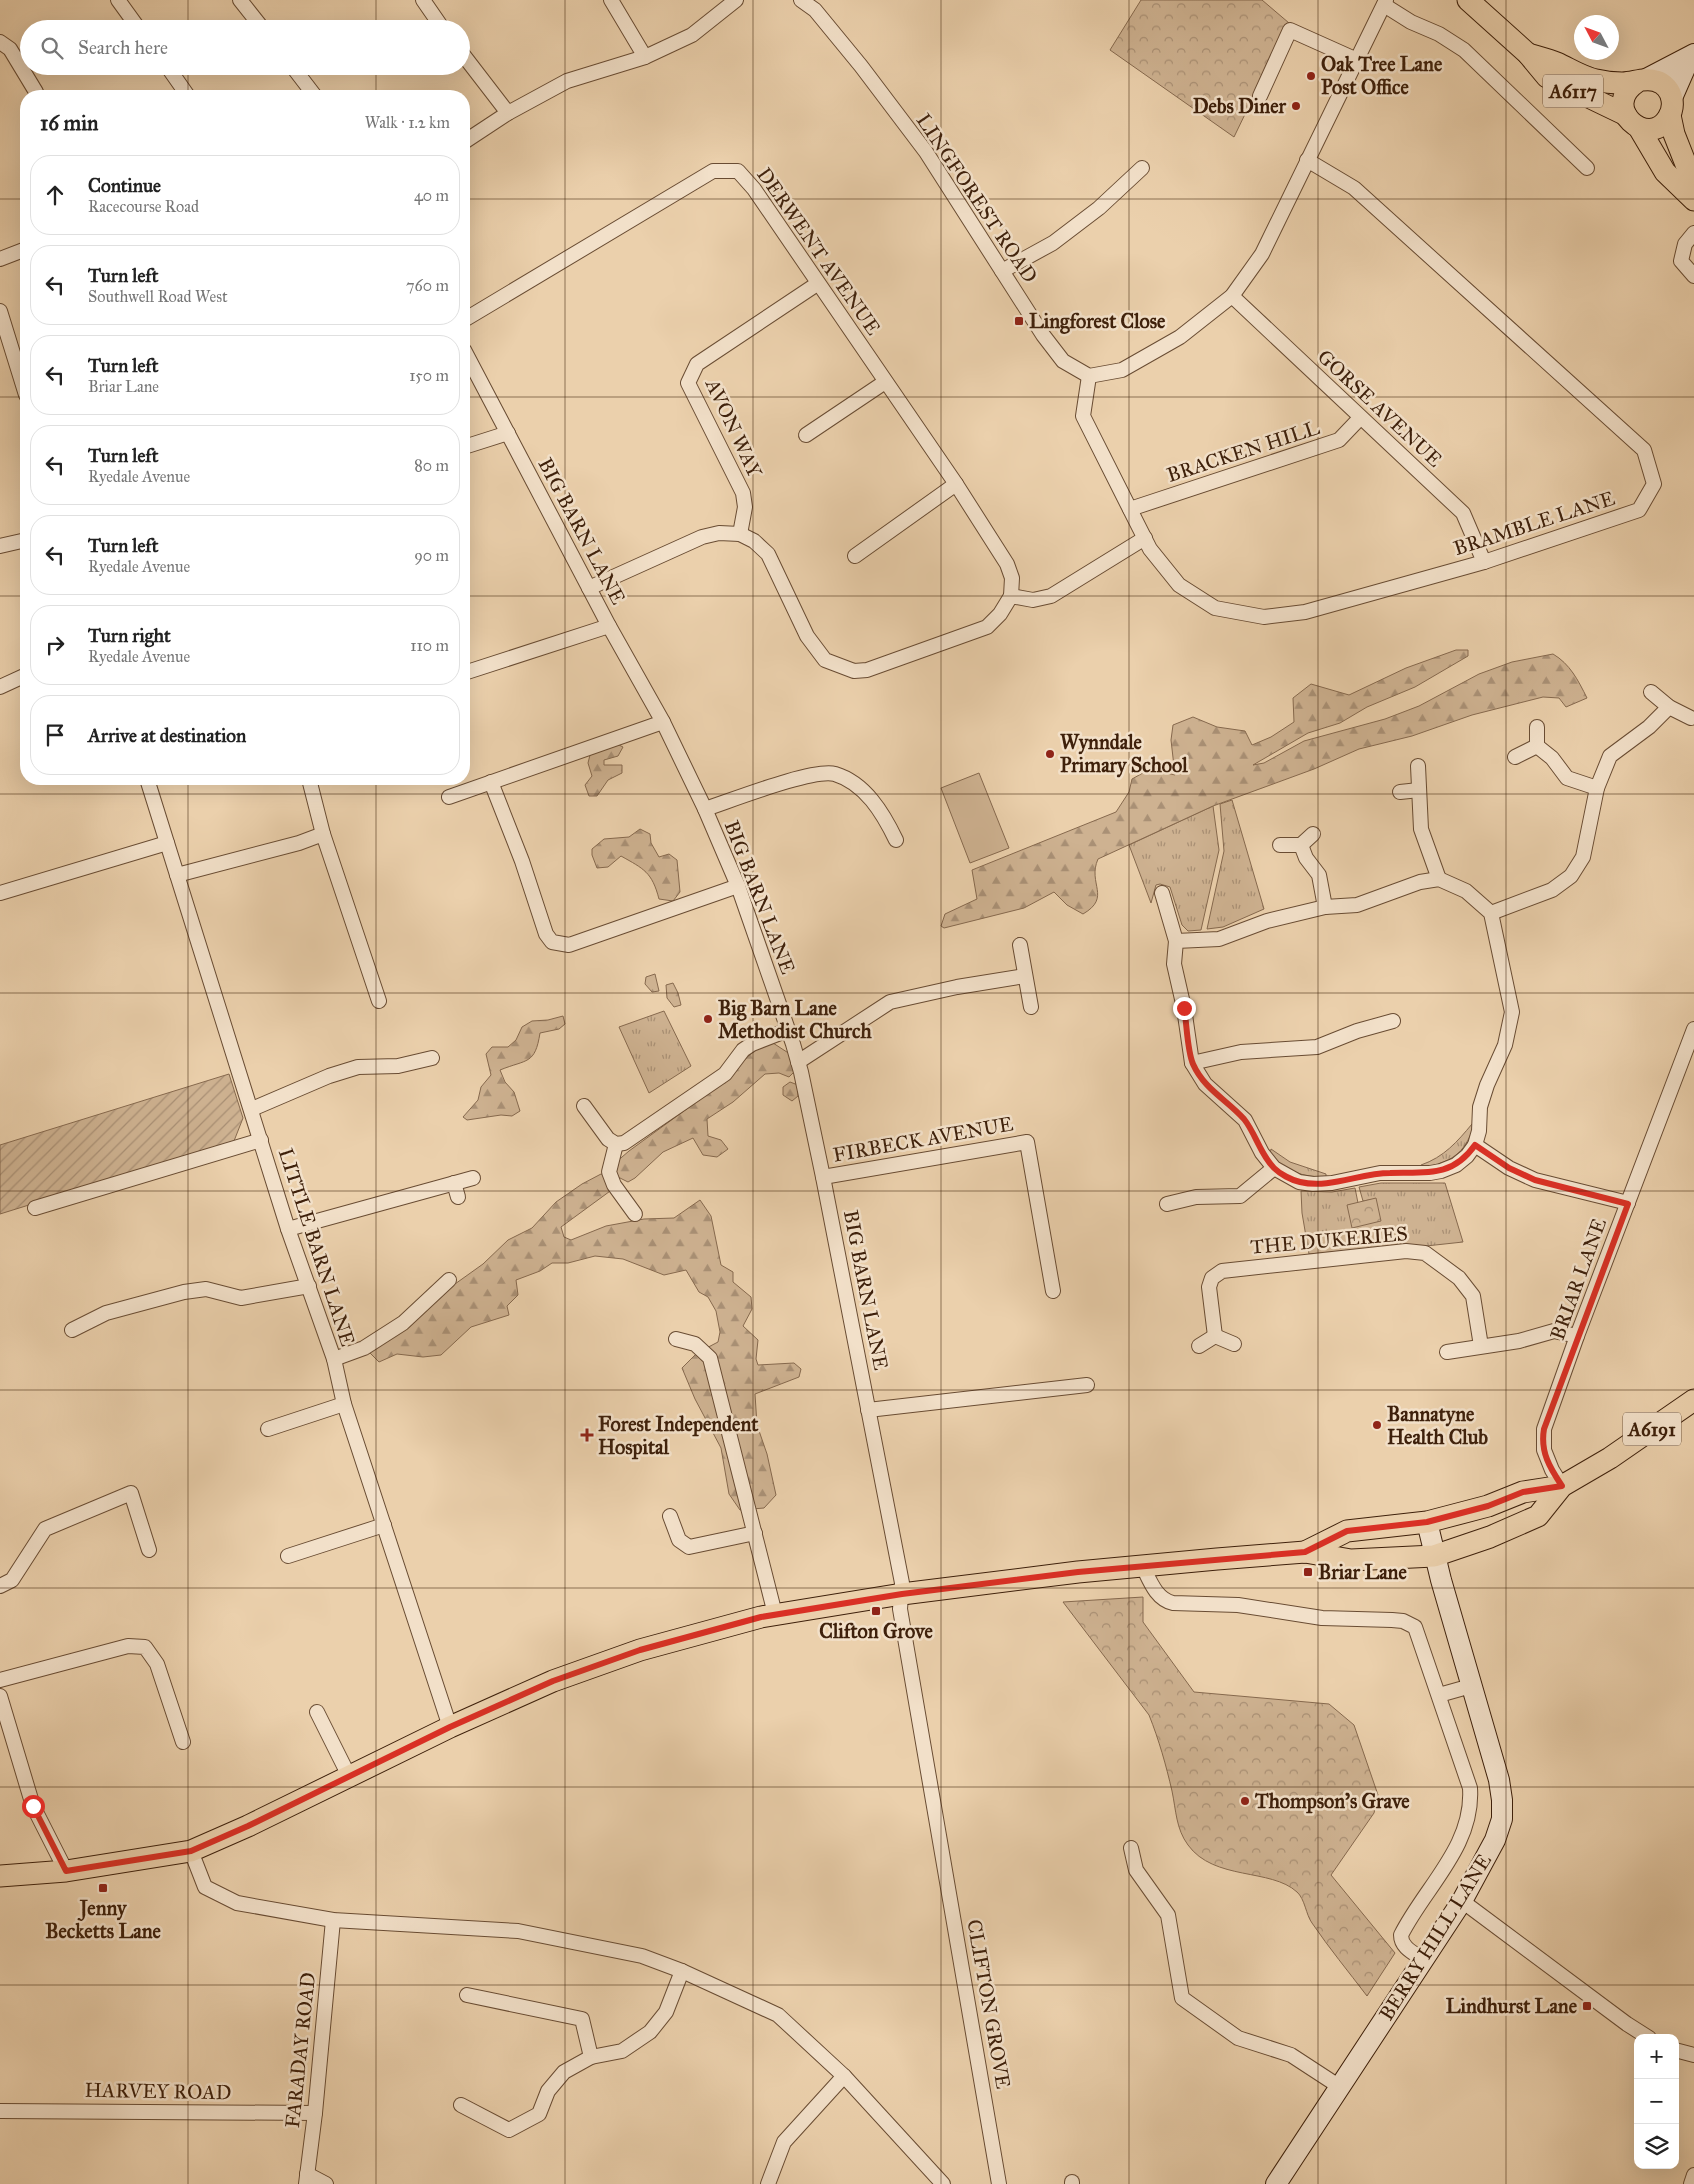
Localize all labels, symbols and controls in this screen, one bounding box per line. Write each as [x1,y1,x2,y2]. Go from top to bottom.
north arrow [1574,15,1619,60]
search box [20,20,470,75]
icon: search [38,34,66,62]
text: Search here [78,36,168,59]
place label: Oak Tree Lane Post Office [1321,52,1443,99]
marker: Oak Tree Lane Post Office [1305,70,1317,82]
road number: A6117 [1543,74,1603,108]
place label: Debs Diner [1193,94,1286,118]
marker: Debs Diner [1290,100,1302,112]
street label: LINGFOREST ROAD [912,109,1042,287]
text: 16 min [40,110,98,136]
text: Walk · 1.2 km [365,113,450,132]
street label: DERWENT AVENUE [752,163,886,339]
text: Continue [88,174,161,197]
icon: ahead [41,181,69,209]
text: 40 m [414,186,449,205]
text: Racecourse Road [88,197,199,216]
text: Turn left [88,264,158,287]
icon: left [41,271,69,299]
text: 760 m [406,276,449,295]
text: Southwell Road West [88,287,228,306]
place label: Lingforest Close [1029,309,1166,334]
marker: Lingforest Close [1013,315,1025,327]
street label: GORSE AVENUE [1313,344,1447,472]
text: Turn left [88,354,158,377]
icon: left [41,361,69,389]
text: 150 m [409,366,449,385]
street label: AVON WAY [700,374,768,482]
text: Briar Lane [88,377,159,396]
street label: BRACKEN HILL [1164,415,1323,487]
text: Turn left [88,444,158,467]
icon: left [41,451,69,479]
street label: BIG BARN LANE [533,454,631,608]
text: 80 m [414,456,449,475]
text: Ryedale Avenue [88,467,190,486]
street label: BRAMBLE LANE [1450,486,1618,560]
text: Turn left [88,534,158,557]
icon: left [41,541,69,569]
text: 90 m [414,546,449,565]
text: Ryedale Avenue [88,557,190,576]
text: Turn right [88,624,171,647]
icon: right [41,631,69,659]
text: 110 m [410,636,449,655]
text: Ryedale Avenue [88,647,190,666]
icon: arrive [41,721,69,749]
text: Arrive at destination [88,724,246,747]
place label: Wynndale Primary School [1060,730,1188,778]
marker: Wynndale Primary School [1044,748,1056,760]
street label: BIG BARN LANE [720,817,800,977]
place label: Big Barn Lane Methodist Church [718,996,872,1043]
route end [1173,997,1196,1020]
marker: Big Barn Lane Methodist Church [702,1013,714,1025]
street label: FIRBECK AVENUE [831,1111,1015,1167]
street label: LITTLE BARN LANE [274,1145,360,1349]
street label: BIG BARN LANE [839,1208,893,1372]
street label: BRIAR LANE [1545,1215,1611,1343]
street label: THE DUKERIES [1249,1221,1409,1259]
place label: Bannatyne Health Club [1387,1402,1488,1449]
place label: Forest Independent Hospital [598,1412,759,1460]
road number: A6191 [1623,1412,1681,1446]
marker: Bannatyne Health Club [1371,1419,1383,1431]
marker: Forest Independent Hospital [580,1428,594,1442]
place label: Briar Lane [1318,1560,1407,1584]
marker: Briar Lane [1302,1566,1314,1578]
marker: Clifton Grove [870,1605,882,1617]
place label: Clifton Grove [819,1619,933,1643]
place label: Thompson's Grave [1254,1789,1410,1814]
route start [22,1795,45,1818]
marker: Thompson's Grave [1239,1795,1251,1807]
street label: BERRY HILL LANE [1374,1849,1496,2025]
marker: Jenny Becketts Lane [97,1882,109,1894]
place label: Jenny Becketts Lane [45,1896,161,1943]
street label: CLIFTON GROVE [962,1918,1016,2090]
street label: FARADAY ROAD [280,1971,320,2129]
place label: Lindhurst Lane [1446,1994,1578,2018]
marker: Lindhurst Lane [1581,2000,1593,2012]
map controls [1634,2034,1679,2169]
button: + [1634,2034,1679,2079]
street label: HARVEY ROAD [84,2078,232,2104]
button: − [1634,2079,1679,2124]
button: layers [1634,2124,1679,2169]

